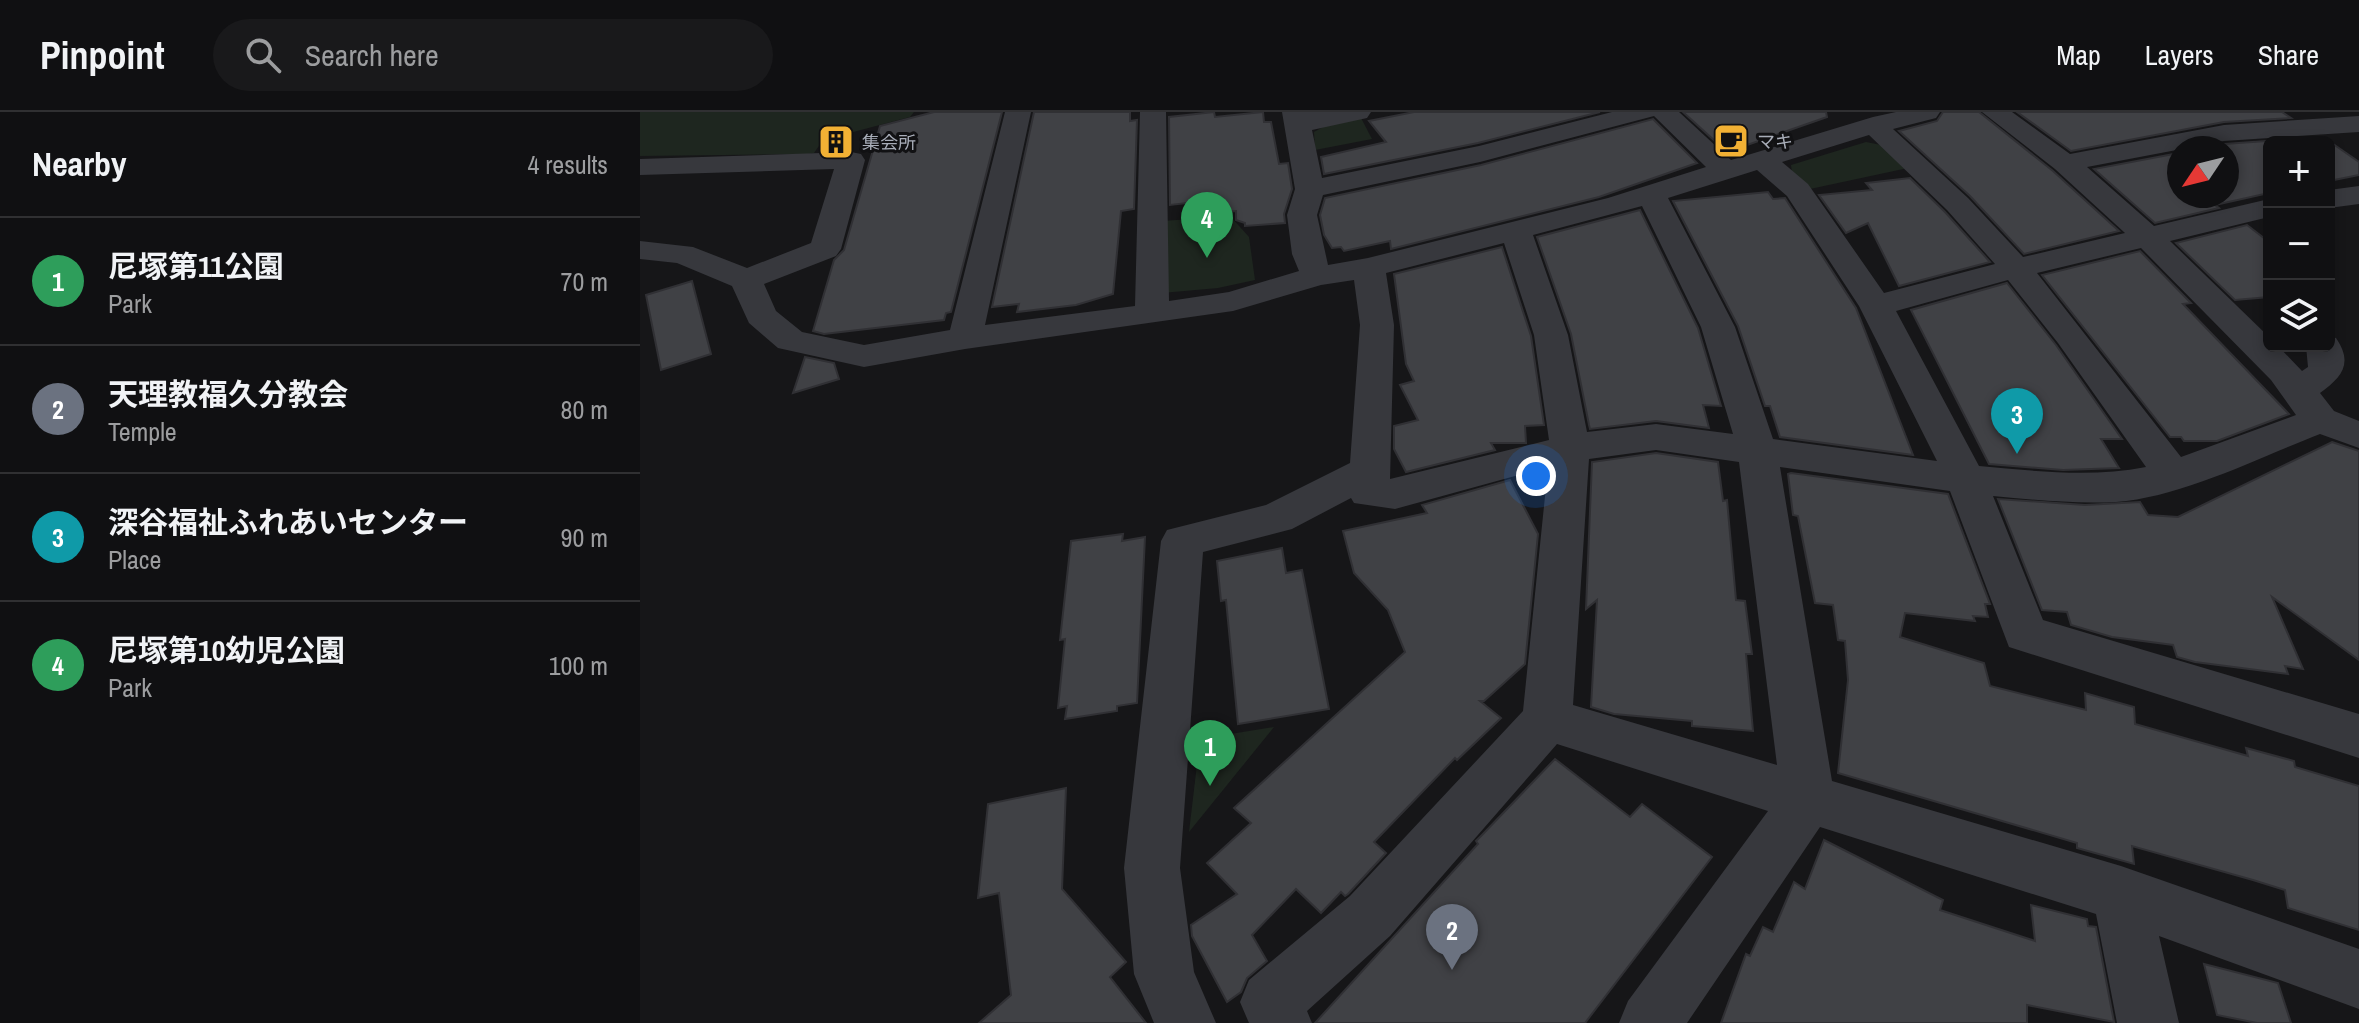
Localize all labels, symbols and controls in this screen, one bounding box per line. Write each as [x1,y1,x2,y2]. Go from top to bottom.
search box [213,19,773,91]
text: Pinpoint [40,30,165,81]
icon: search [241,33,285,77]
text: Search here [305,35,439,75]
text: Map [2056,36,2101,74]
text: Layers [2145,36,2214,74]
text: Share [2258,36,2319,74]
cafe icon: マキ [1712,122,1750,160]
building icon: 集会所 [817,123,855,161]
place label: マキ [1757,129,1793,154]
place label: 集会所 [862,130,916,155]
north arrow [2167,136,2239,208]
map controls [2263,136,2335,352]
button: + [2263,136,2335,208]
text: Nearby [32,141,127,187]
text: 4 results [527,147,608,182]
pin: 4 [1181,192,1233,258]
button: − [2263,208,2335,280]
text: 尼塚第11公園 [108,246,284,286]
text: 1 [52,264,64,299]
text: 70 m [561,264,608,299]
button: layers [2263,280,2335,352]
text: Park [108,286,152,321]
text: 天理教福久分教会 [108,374,348,414]
pin: 3 [1991,388,2043,454]
text: 2 [52,392,64,427]
text: 80 m [561,392,608,427]
text: Temple [108,414,177,449]
your location [1516,456,1556,496]
text: 深谷福祉ふれあいセンター [108,502,468,542]
text: 3 [52,520,64,555]
text: 90 m [561,520,608,555]
text: Place [108,542,161,577]
text: 尼塚第10幼児公園 [108,630,345,670]
text: 4 [52,648,64,683]
text: 100 m [549,648,608,683]
text: Park [108,670,152,705]
pin: 1 [1184,720,1236,786]
pin: 2 [1426,904,1478,970]

